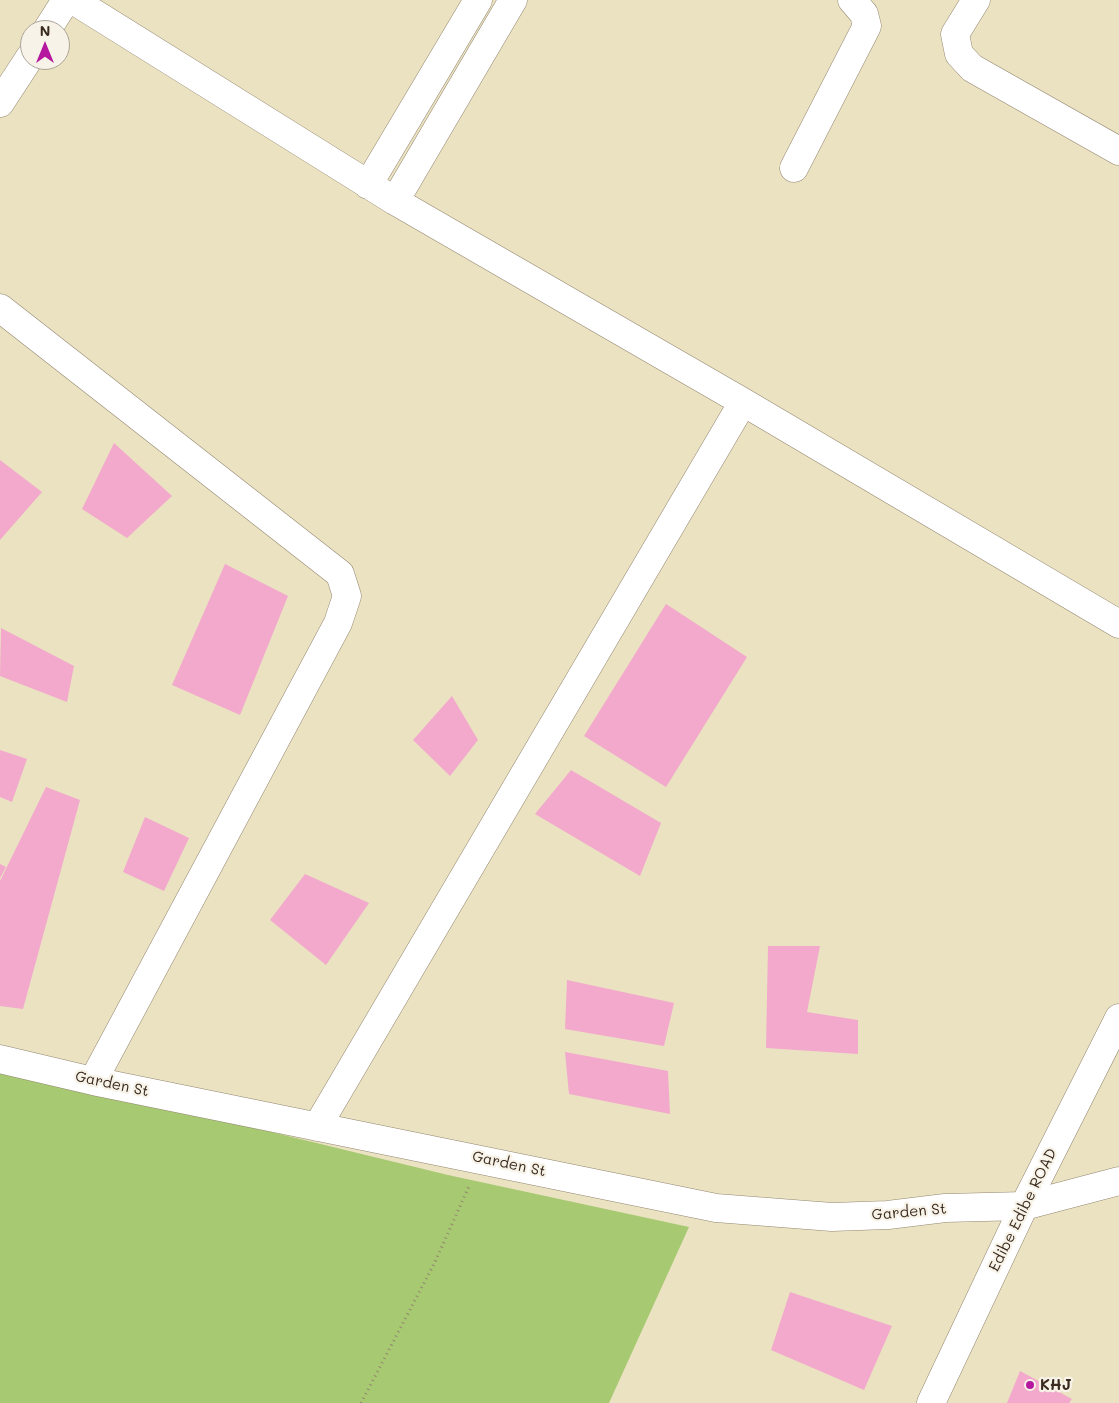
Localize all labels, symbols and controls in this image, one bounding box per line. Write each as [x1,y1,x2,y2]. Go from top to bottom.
north arrow [20,20,70,70]
text: N [40,21,50,40]
street label: Garden St [73,1067,151,1101]
street label: Edibe Edibe ROAD [985,1145,1061,1275]
street label: Garden St [470,1147,548,1181]
street label: Garden St [871,1200,947,1224]
place label: KHJ [1040,1376,1072,1394]
marker: KHJ [1024,1379,1036,1391]

